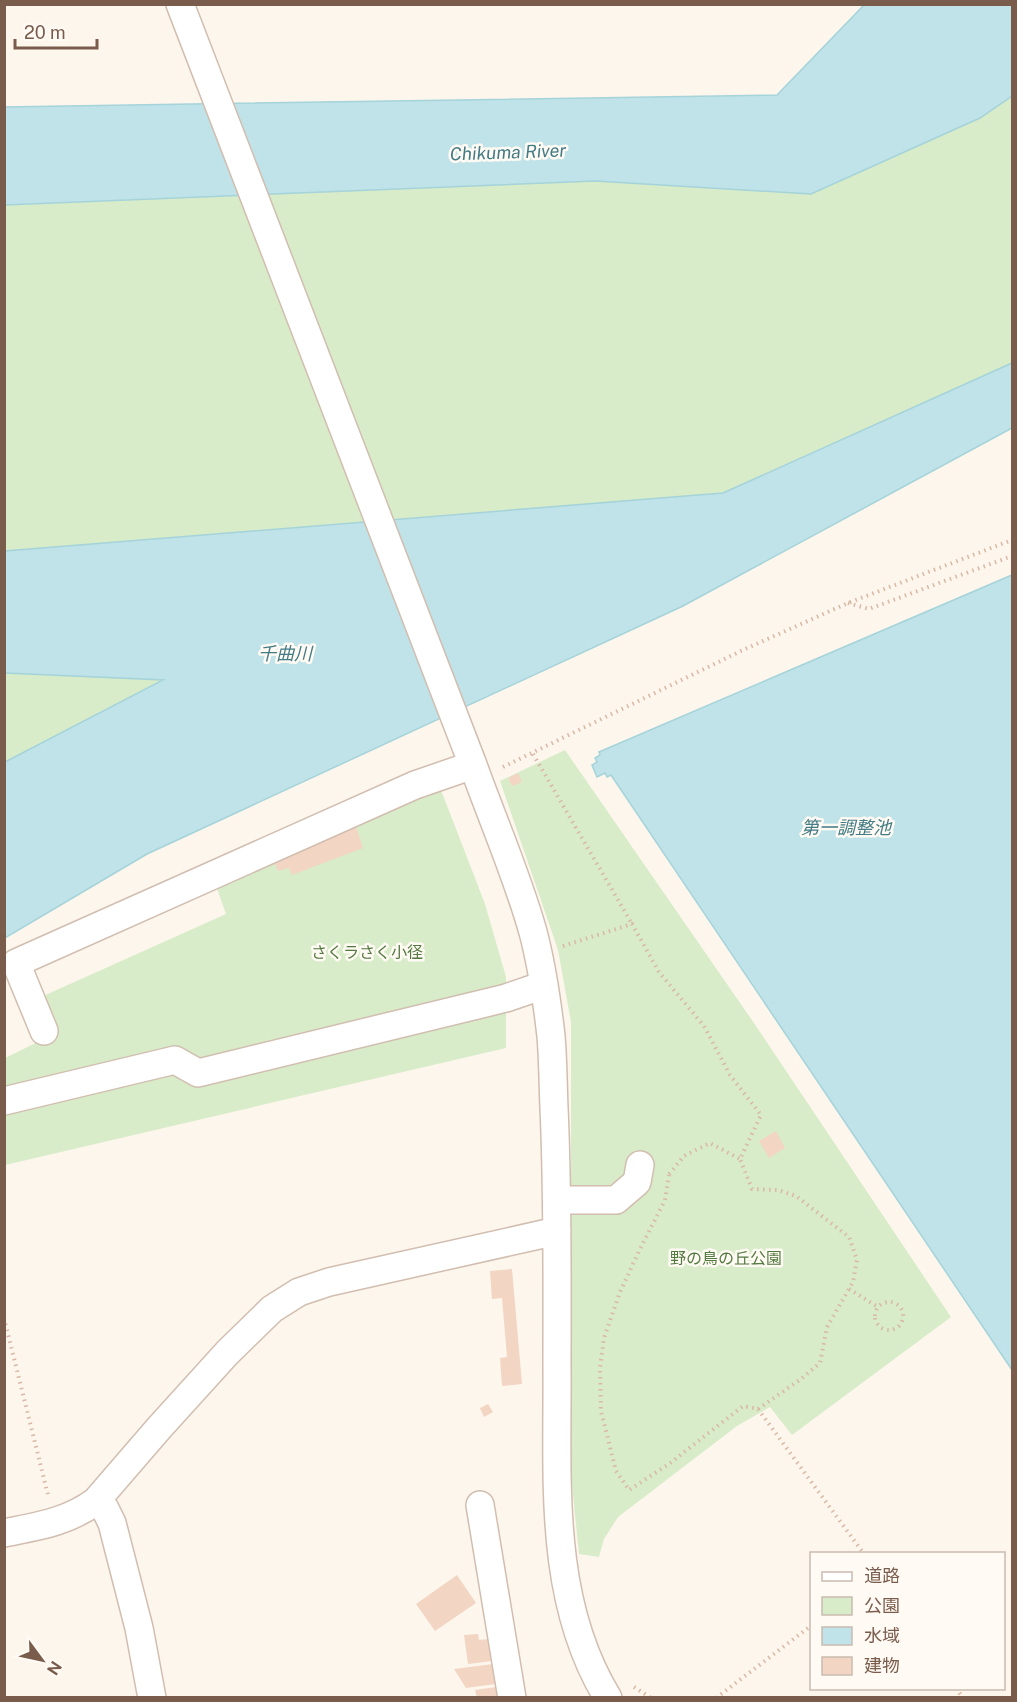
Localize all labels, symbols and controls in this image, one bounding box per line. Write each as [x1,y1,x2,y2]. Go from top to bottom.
scale bar [15,12,98,50]
text: 20 m [24,22,66,43]
water label: Chikuma River [449,139,567,165]
water label: 千曲川 [258,643,314,664]
water label: 第一調整池 [801,817,893,838]
park label: さくラさく小径 [311,943,423,962]
park label: 野の鳥の丘公園 [670,1249,782,1268]
legend [810,1552,1005,1690]
text: 道路 [864,1565,900,1586]
text: 公園 [864,1595,900,1616]
text: 水域 [864,1625,900,1646]
north arrow [12,1630,72,1690]
text: 建物 [864,1655,900,1676]
text: N [43,1657,66,1678]

